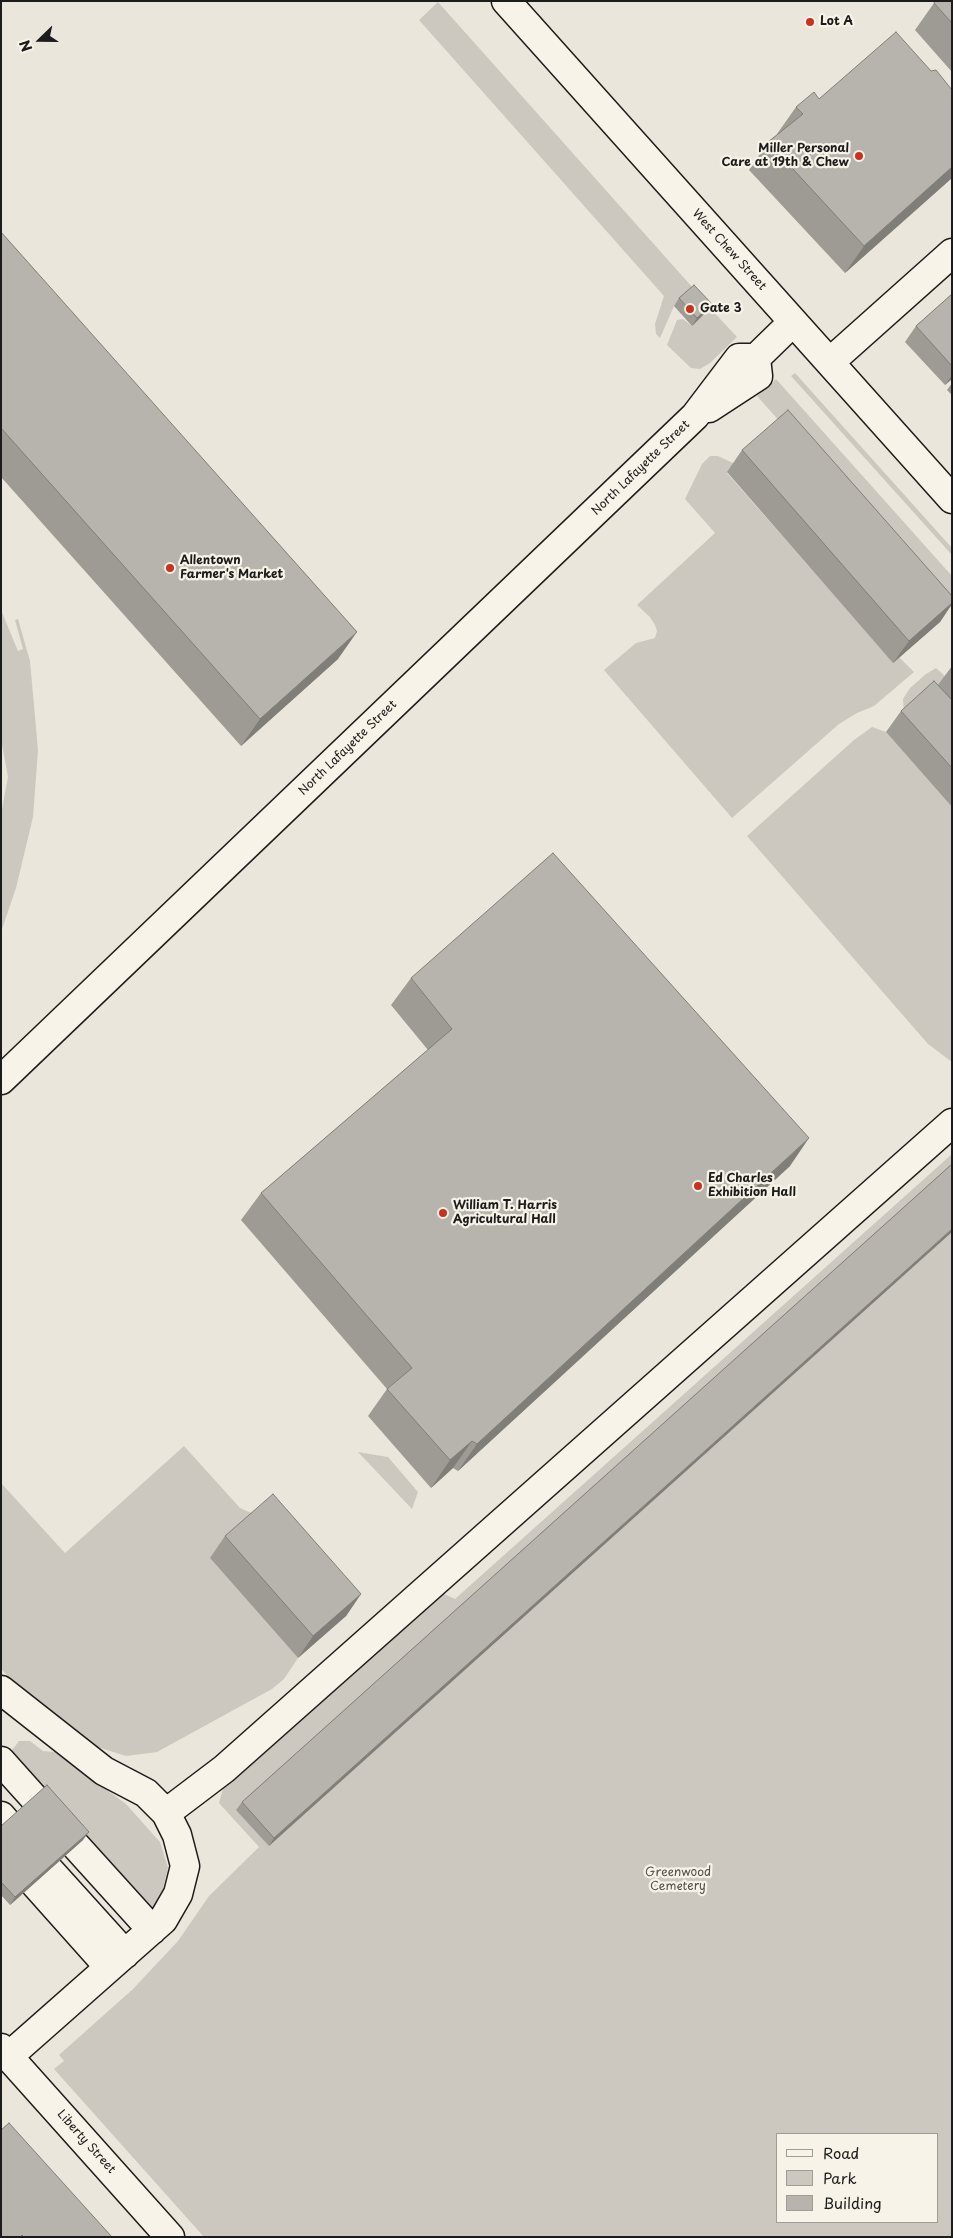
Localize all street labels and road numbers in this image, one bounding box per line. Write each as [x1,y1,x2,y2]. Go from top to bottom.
street label: West Chew Street [689,207,769,293]
street label: North Lafayette Street [589,417,693,519]
street label: North Lafayette Street [296,697,400,799]
street label: Liberty Street [54,2107,118,2177]

